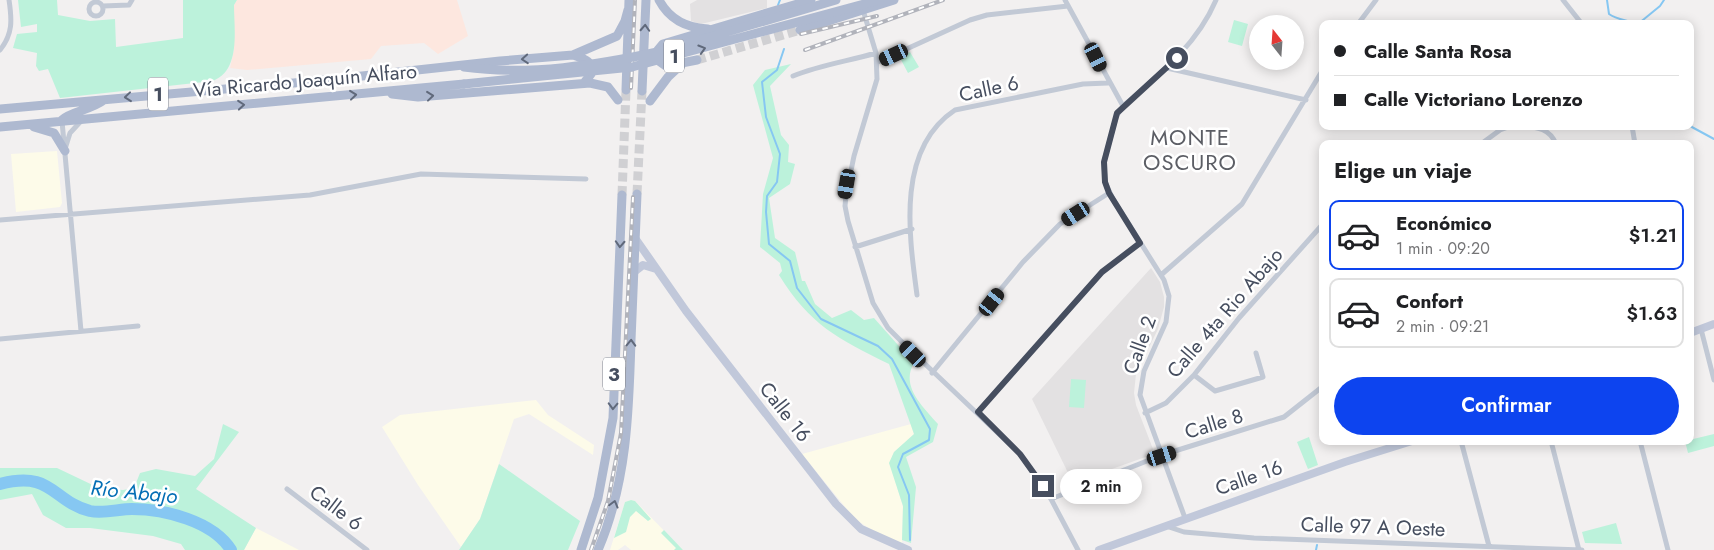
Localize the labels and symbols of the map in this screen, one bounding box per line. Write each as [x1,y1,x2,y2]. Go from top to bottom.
north arrow [1249,15,1304,70]
one-way arrow [639,24,650,32]
road number: 1 [664,40,684,72]
car [1082,40,1109,74]
car [877,42,910,68]
one-way arrow [698,44,706,54]
route start [1166,47,1188,69]
one-way arrow [520,53,528,64]
street label: Vía Ricardo Joaquín Alfaro [192,57,418,105]
street label: Calle 6 [956,69,1022,109]
road number: 1 [148,78,168,110]
one-way arrow [349,90,357,101]
one-way arrow [124,91,132,102]
one-way arrow [426,91,434,102]
one-way arrow [237,100,245,111]
district label: MONTE OSCURO [1143,121,1237,178]
car [837,168,856,200]
car [1059,200,1092,228]
one-way arrow [614,240,625,248]
street label: Calle 4ta Rio Abajo [1160,241,1290,385]
car [976,286,1007,318]
street label: Calle 2 [1116,312,1164,378]
car [897,338,928,370]
one-way arrow [626,339,636,346]
road number: 3 [603,358,625,390]
street label: Calle 16 [752,376,818,448]
street label: Calle 8 [1181,401,1247,447]
one-way arrow [608,402,618,410]
car [1145,444,1178,468]
street label: Calle 16 [1211,453,1287,503]
callout: 2 min [1060,468,1143,504]
water label: Río Abajo [89,473,179,511]
route end [1032,475,1054,497]
street label: Calle 6 [303,478,369,538]
one-way arrow [608,499,619,508]
street label: Calle 97 A Oeste [1300,510,1446,544]

